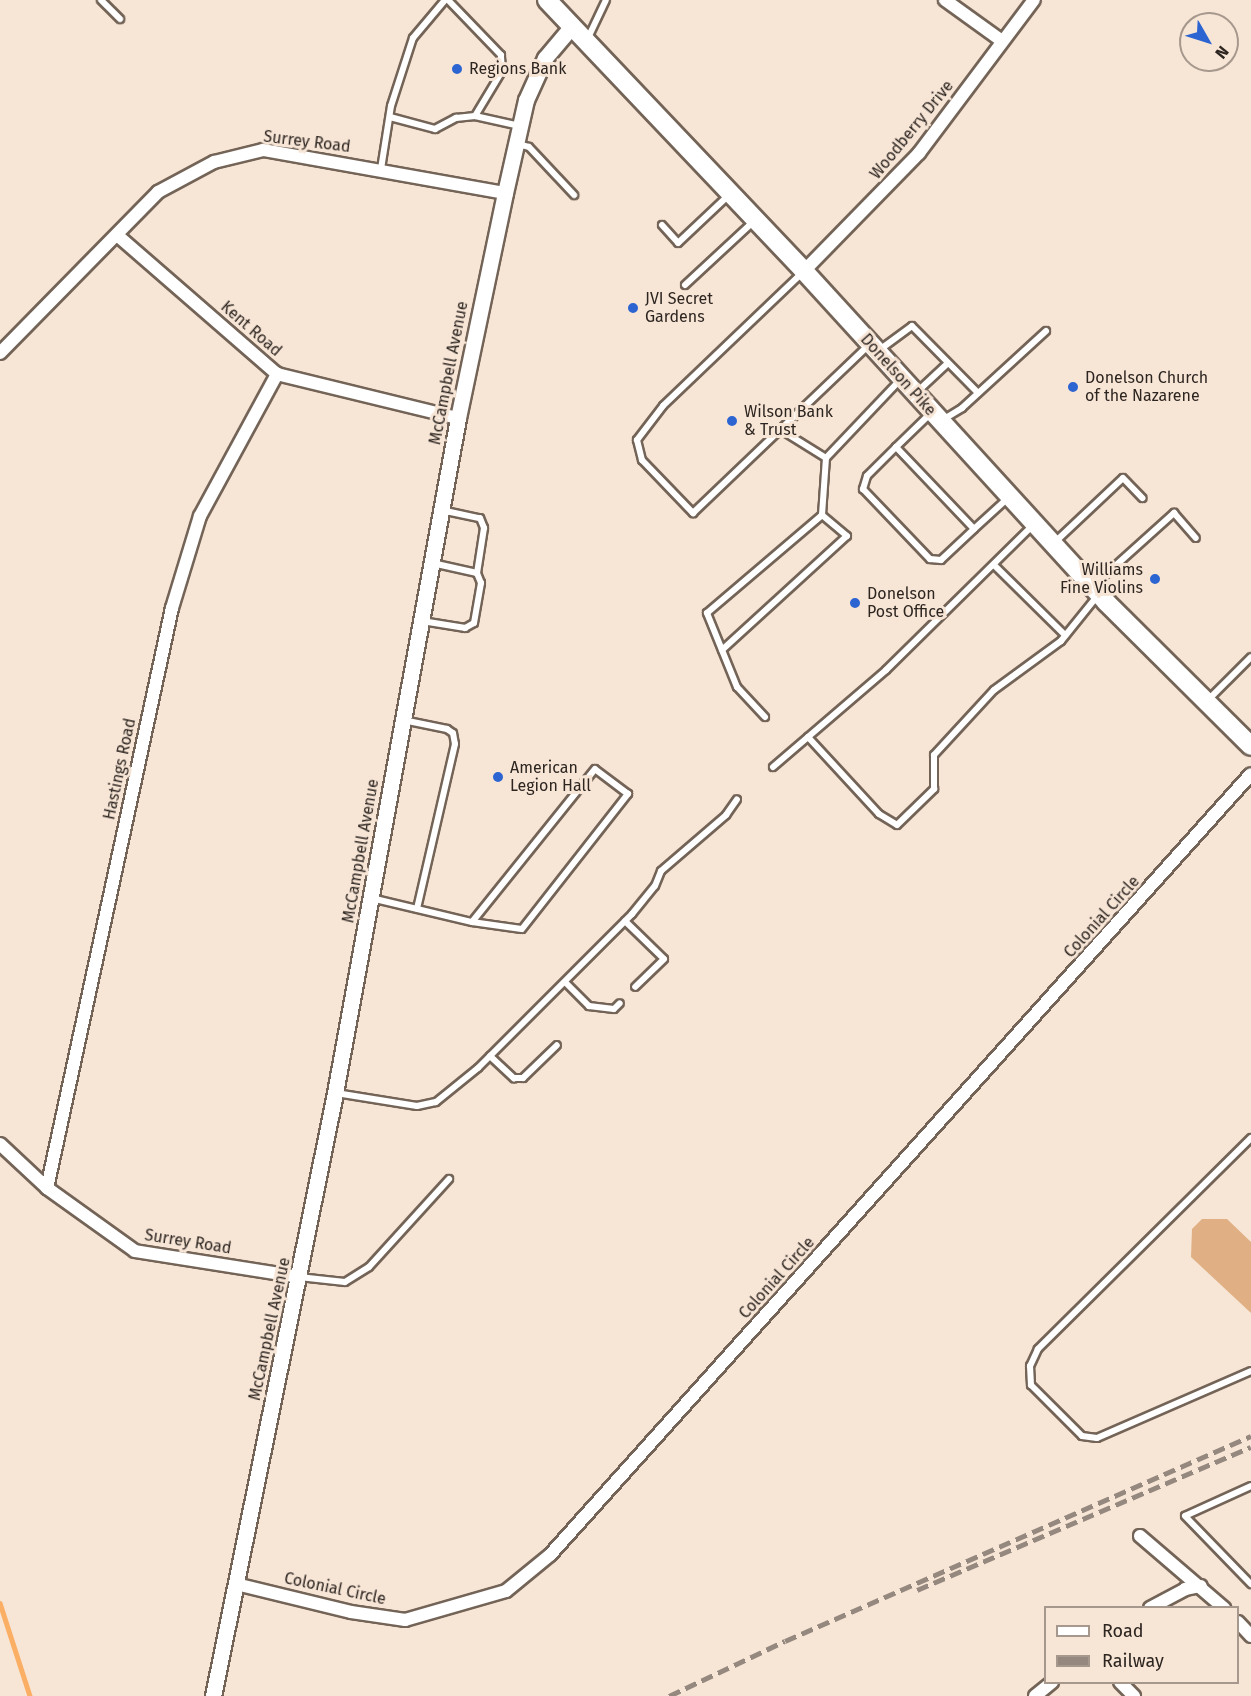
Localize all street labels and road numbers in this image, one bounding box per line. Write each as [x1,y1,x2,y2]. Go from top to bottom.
street label: Woodberry Drive [866,77,958,183]
street label: Surrey Road [262,127,352,157]
street label: Kent Road [217,297,285,361]
street label: McCampbell Avenue [426,300,472,446]
street label: Donelson Pike [856,330,940,420]
street label: Hastings Road [100,716,140,822]
street label: McCampbell Avenue [339,778,383,924]
street label: Colonial Circle [1060,872,1144,962]
street label: Surrey Road [143,1226,233,1258]
street label: Colonial Circle [735,1233,819,1323]
street label: McCampbell Avenue [245,1256,295,1402]
street label: Colonial Circle [282,1569,388,1609]

